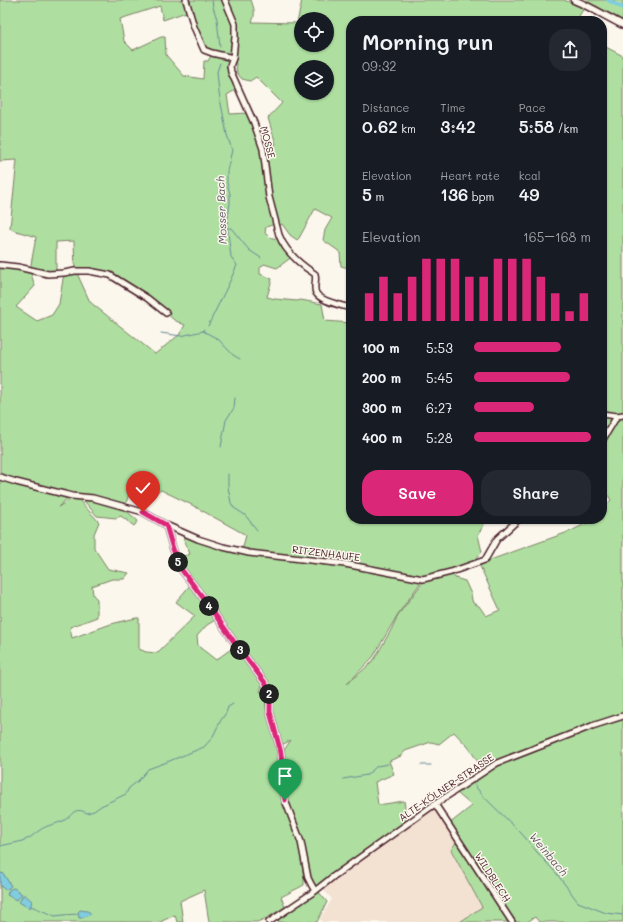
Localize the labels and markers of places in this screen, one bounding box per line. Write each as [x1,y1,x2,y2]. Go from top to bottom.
pin [126,471,160,512]
pin: 5 [168,552,188,572]
pin: 4 [199,596,219,616]
pin: 3 [230,640,250,660]
pin: 2 [259,684,279,704]
pin [268,759,302,800]

